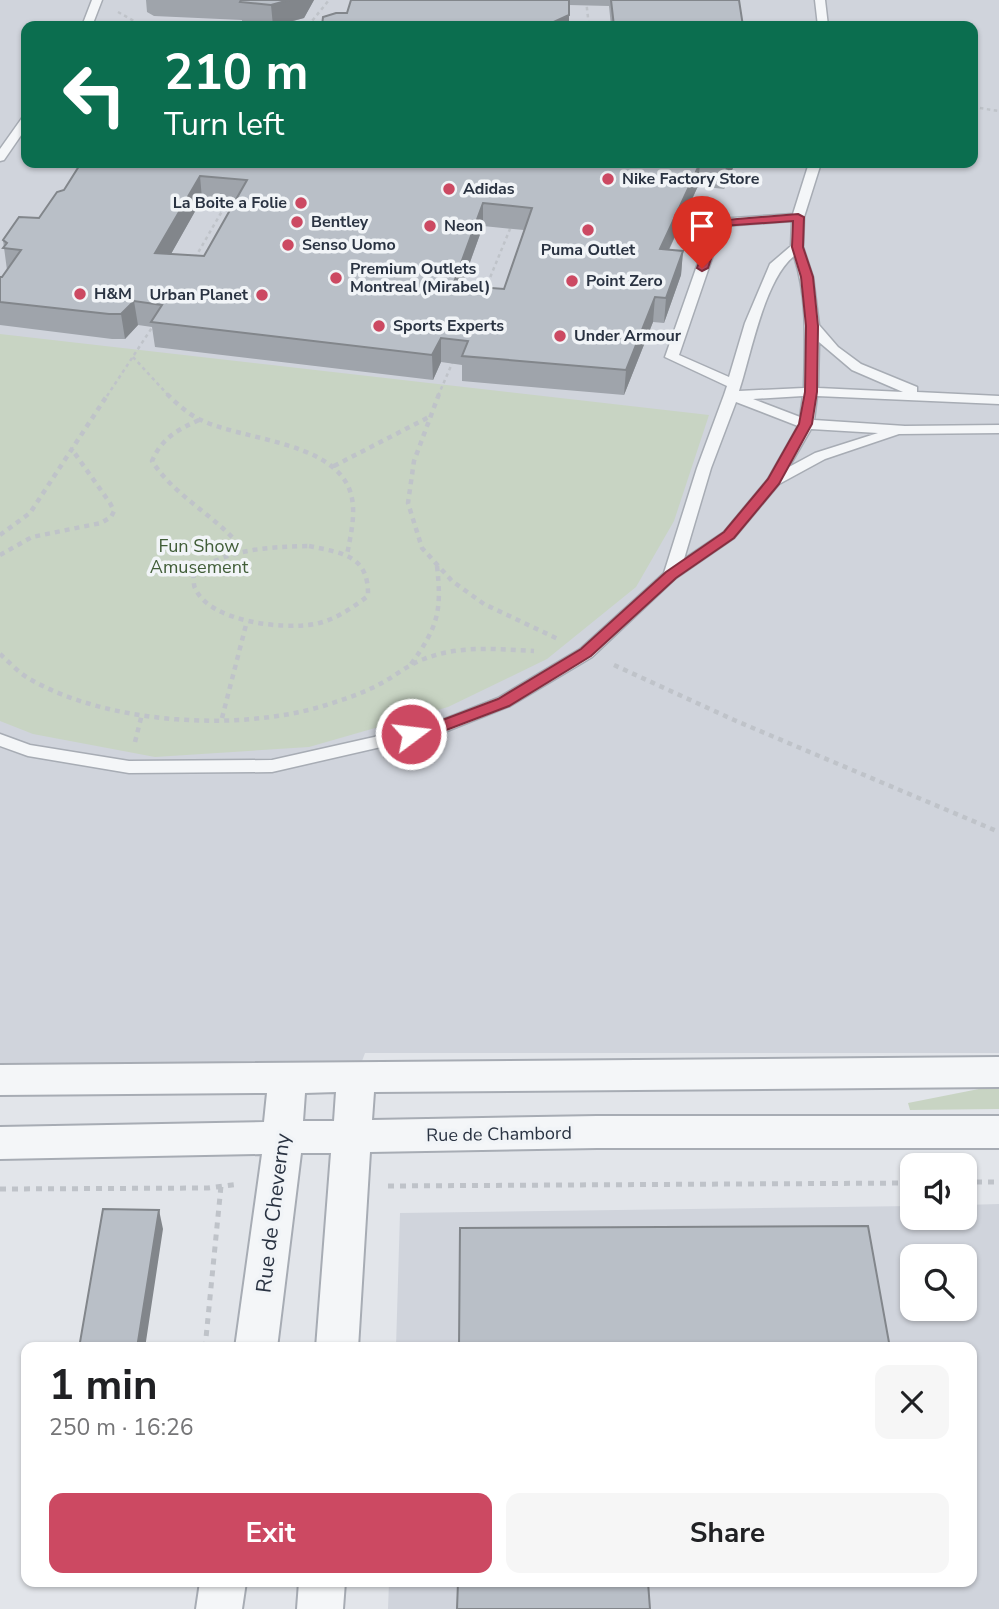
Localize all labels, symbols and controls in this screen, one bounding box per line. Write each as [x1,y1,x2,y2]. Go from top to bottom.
text: 210 m [164,39,308,106]
icon: left [49,49,140,140]
text: Turn left [164,103,284,146]
place label: Nike Factory Store [622,168,760,190]
marker: Nike Factory Store [600,171,616,187]
place label: Adidas [463,178,515,200]
marker: Adidas [441,181,457,197]
place label: La Boite a Folie [173,192,287,214]
marker: La Boite a Folie [293,195,309,211]
pin [672,196,732,268]
icon: arrive [683,207,721,245]
place label: Bentley [311,211,369,233]
marker: Bentley [289,214,305,230]
place label: Neon [444,215,483,237]
marker: Neon [422,218,438,234]
marker: Puma Outlet [580,222,596,238]
place label: Senso Uomo [302,234,396,256]
marker: Senso Uomo [280,237,296,253]
place label: Puma Outlet [541,239,636,261]
place label: Premium Outlets Montreal (Mirabel) [350,258,490,298]
marker: Premium Outlets Montreal (Mirabel) [328,270,344,286]
place label: Point Zero [586,270,663,292]
marker: Point Zero [564,273,580,289]
place label: H&M [94,283,132,305]
place label: Urban Planet [149,284,249,306]
marker: H&M [72,286,88,302]
marker: Urban Planet [254,287,270,303]
place label: Sports Experts [393,315,504,337]
marker: Sports Experts [371,318,387,334]
place label: Under Armour [574,325,682,347]
marker: Under Armour [552,328,568,344]
park label: Fun Show Amusement [150,534,249,579]
position arrow [374,697,448,771]
street label: Rue de Chambord [426,1121,572,1147]
street label: Rue de Cheverny [249,1132,297,1294]
map controls [900,1153,977,1321]
button: sound [900,1153,977,1230]
button: search [900,1244,977,1321]
text: 1 min [49,1357,158,1414]
button: close [875,1365,949,1439]
text: 250 m · 16:26 [49,1412,194,1443]
button: Exit [49,1493,492,1573]
button: Share [506,1493,949,1573]

